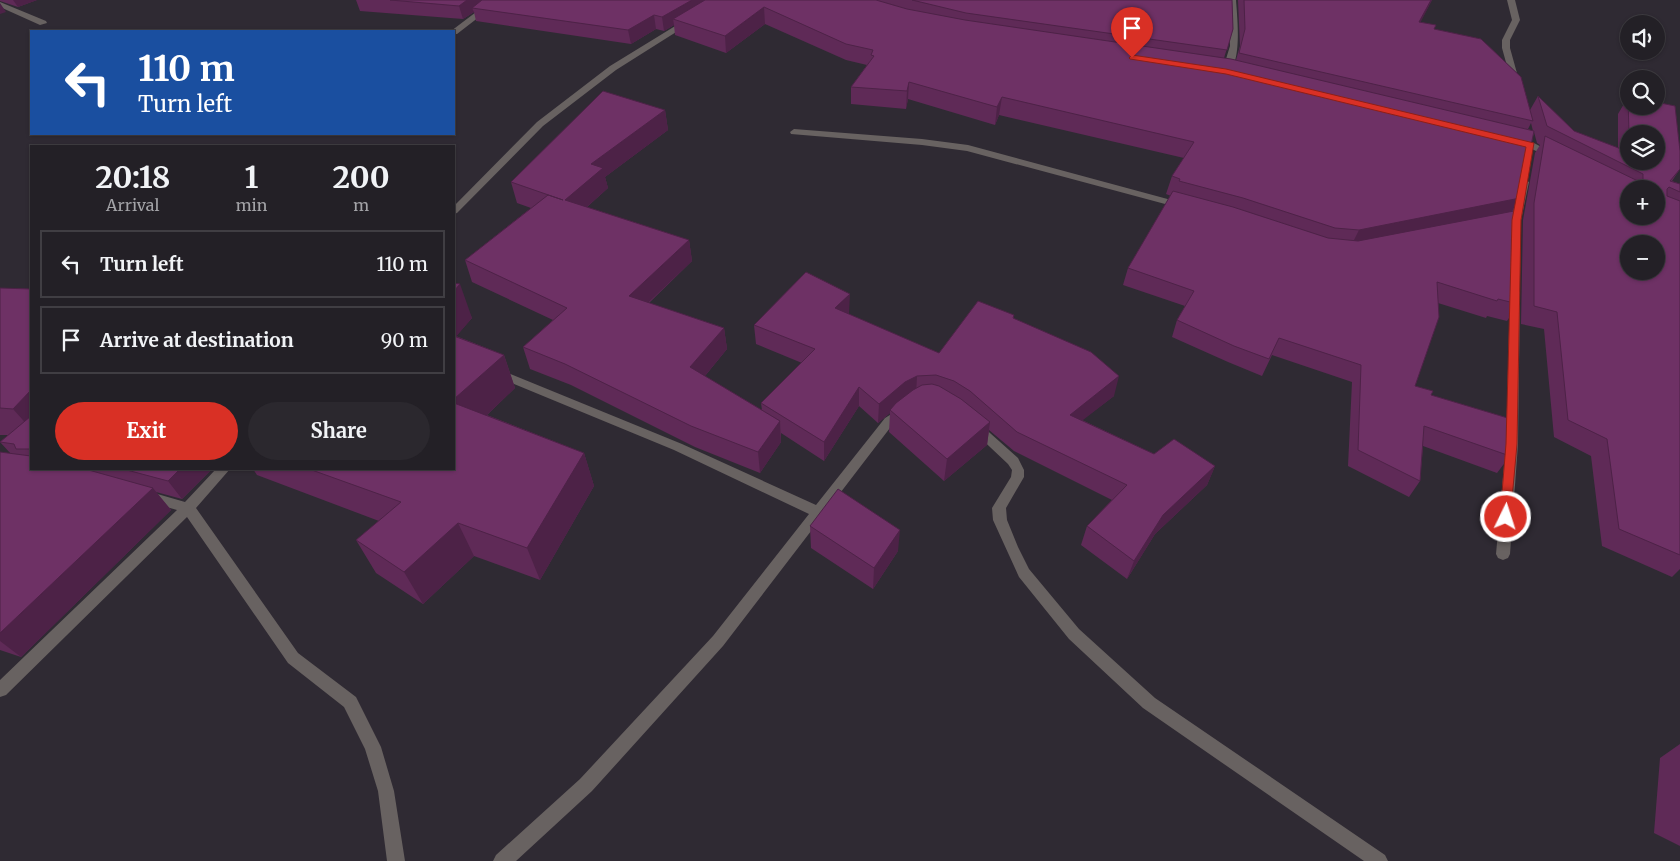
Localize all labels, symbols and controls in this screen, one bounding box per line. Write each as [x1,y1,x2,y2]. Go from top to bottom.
pin [1111,7,1153,58]
icon: arrive [1118,14,1146,42]
map controls [1620,15,1665,280]
button: sound [1620,15,1665,60]
text: 110 m [138,47,235,91]
icon: left [55,50,120,115]
button: search [1620,70,1665,115]
text: Turn left [138,90,232,118]
button: layers [1620,125,1665,170]
text: 20:18 [95,158,170,196]
text: 1 [245,158,258,196]
text: 200 [333,158,390,196]
button: + [1620,180,1665,225]
text: Arrival [106,195,160,215]
text: min [236,195,267,215]
text: m [353,195,369,215]
button: − [1620,235,1665,280]
icon: left [57,250,85,278]
text: Turn left [100,252,184,276]
text: 110 m [377,252,428,276]
icon: arrive [57,326,85,354]
text: Arrive at destination [100,328,294,352]
text: 90 m [381,328,428,352]
button: Exit [55,402,238,460]
button: Share [248,402,430,460]
position arrow [1479,490,1531,542]

